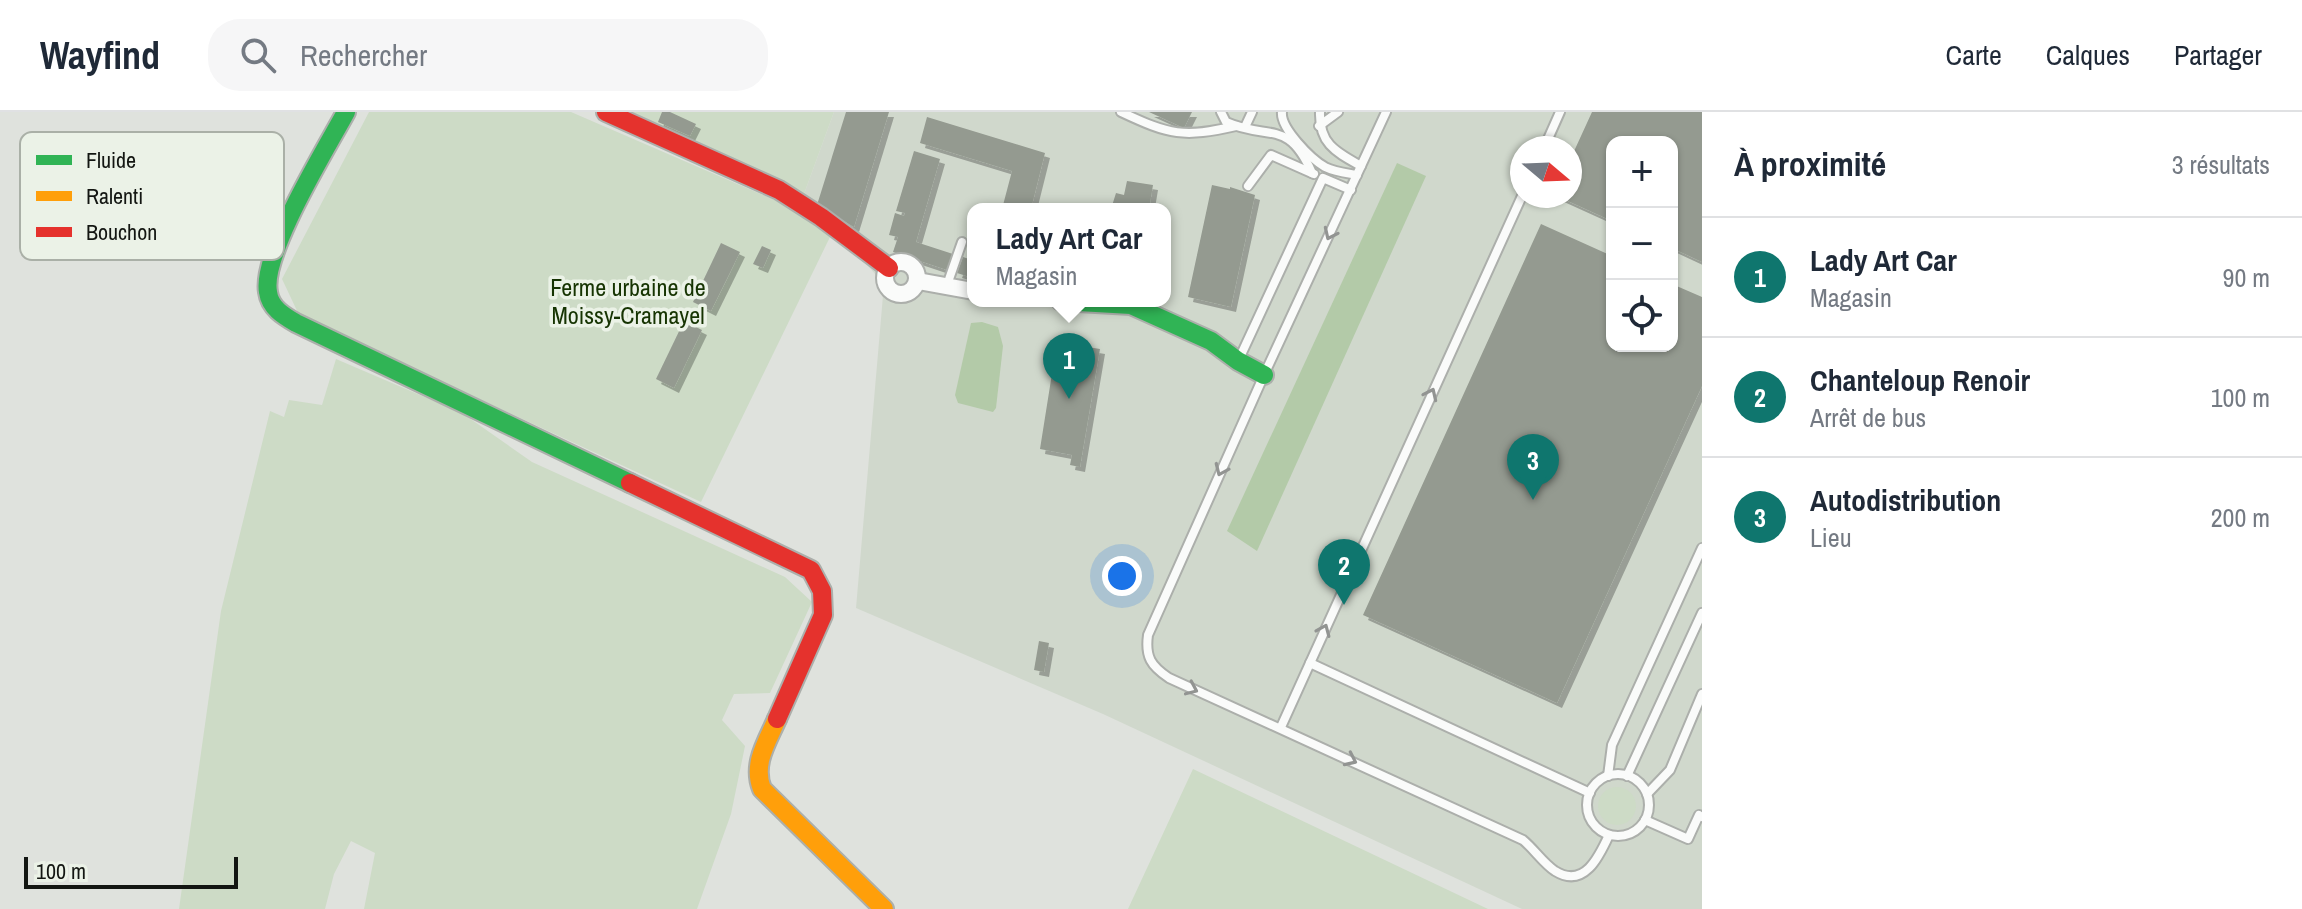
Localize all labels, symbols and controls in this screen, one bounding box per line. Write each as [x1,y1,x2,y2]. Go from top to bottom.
search box [208,19,768,91]
text: Wayfind [40,30,160,81]
icon: search [236,33,280,77]
text: Rechercher [300,35,427,75]
text: Carte [1946,36,2002,74]
text: Calques [2046,36,2130,74]
text: Partager [2174,36,2262,74]
legend [20,132,284,260]
north arrow [1510,136,1582,208]
map controls [1606,136,1678,352]
button: + [1606,136,1678,208]
text: À proximité [1734,141,1886,187]
text: Fluide [86,145,136,175]
text: 3 résultats [2172,147,2270,182]
text: Ralenti [86,181,143,211]
popup [967,203,1171,307]
button: − [1606,208,1678,280]
text: Bouchon [86,217,157,247]
text: Lady Art Car [996,218,1142,258]
one-way arrow [1324,226,1340,240]
text: Lady Art Car [1810,240,1957,280]
text: Magasin [996,258,1077,293]
text: 1 [1754,260,1766,295]
text: 90 m [2223,260,2270,295]
park label: Ferme urbaine de Moissy-Cramayel [550,271,706,331]
button: locate [1606,280,1678,352]
text: Magasin [1810,280,1892,315]
pin: 1 [1043,333,1095,399]
text: Chanteloup Renoir [1810,360,2030,400]
text: 2 [1754,380,1766,415]
text: 100 m [2211,380,2270,415]
one-way arrow [1421,388,1437,402]
text: Arrêt de bus [1810,400,1926,435]
pin: 3 [1507,434,1559,500]
one-way arrow [1215,462,1231,476]
text: Autodistribution [1810,480,2001,520]
text: 3 [1754,500,1766,535]
text: 200 m [2211,500,2270,535]
text: Lieu [1810,520,1852,555]
pin: 2 [1318,539,1370,605]
your location [1102,556,1142,596]
one-way arrow [1314,624,1330,639]
one-way arrow [1184,679,1199,695]
one-way arrow [1343,750,1358,766]
scale bar [24,853,238,889]
text: 100 m [36,856,86,886]

